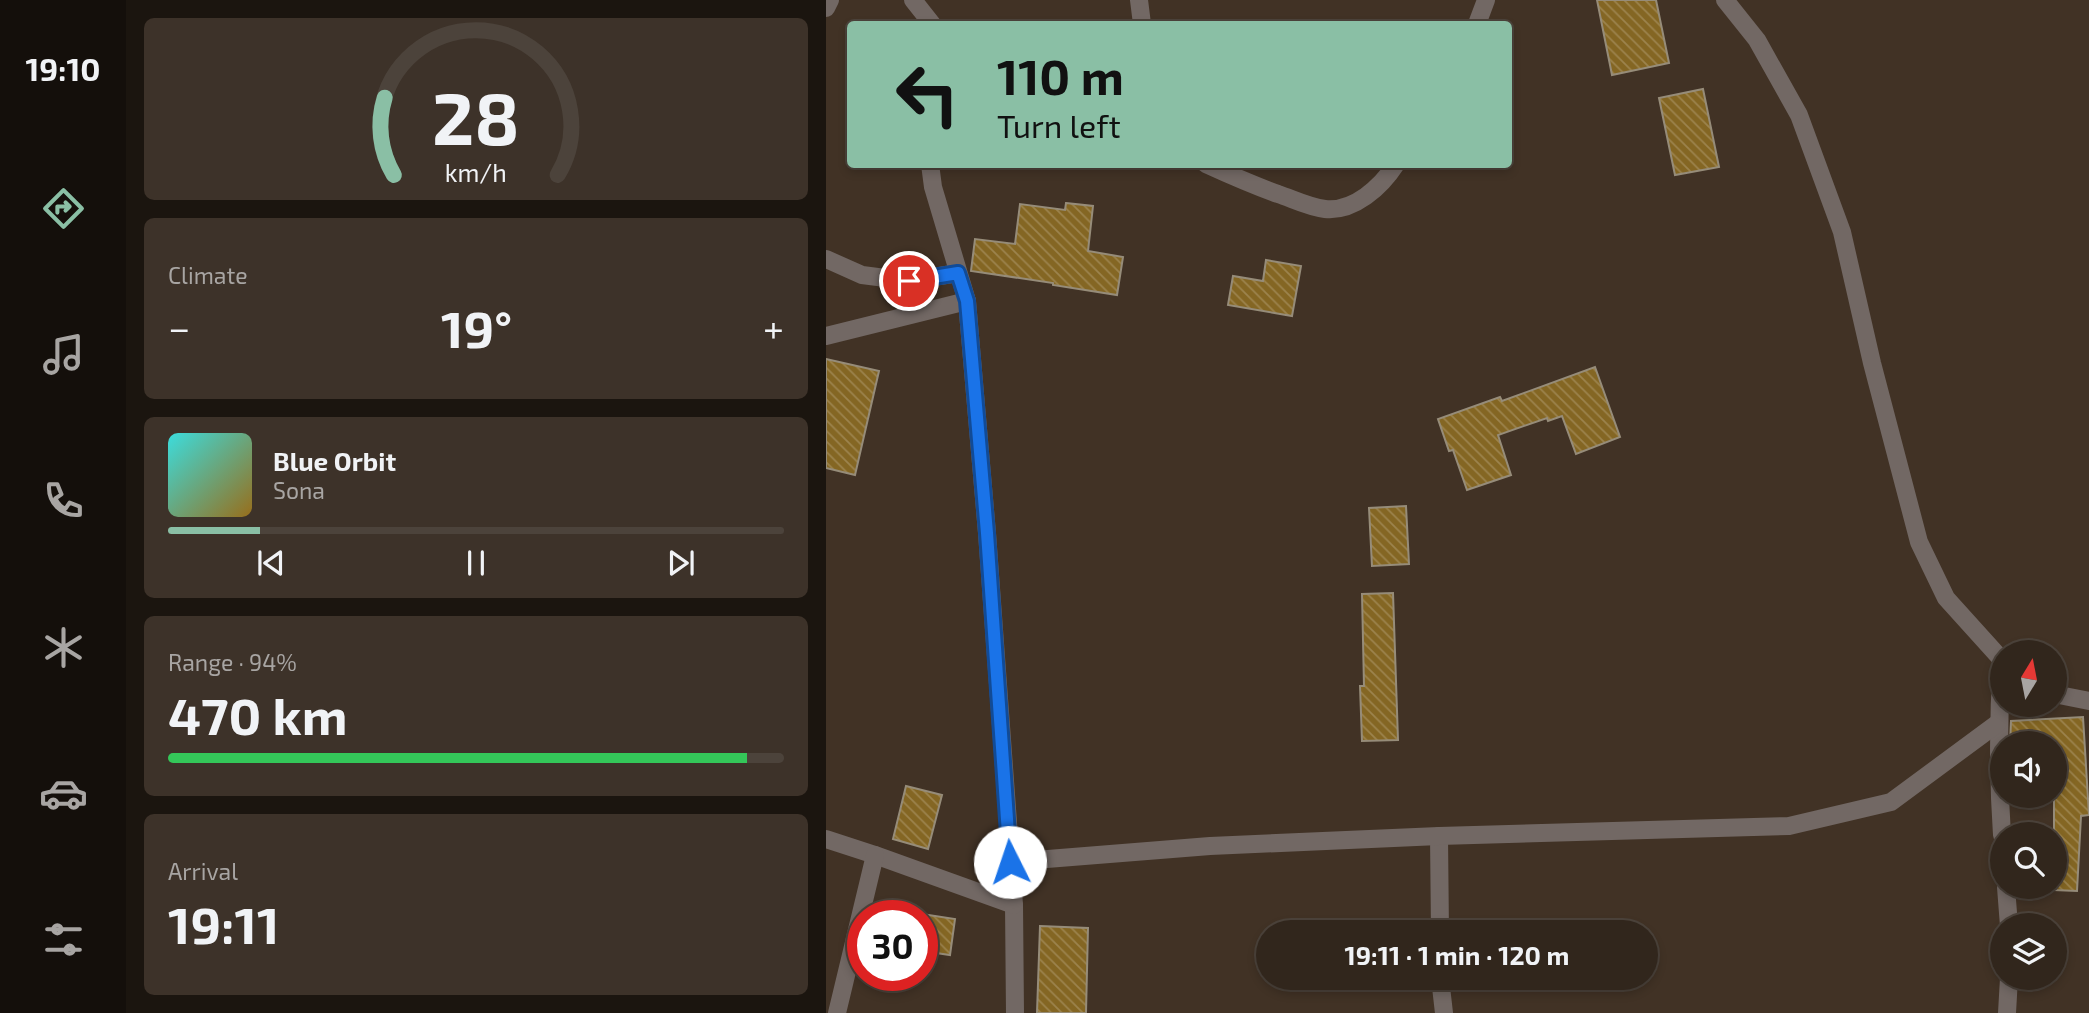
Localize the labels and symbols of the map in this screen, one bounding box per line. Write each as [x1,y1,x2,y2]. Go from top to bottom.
pin [879,251,939,311]
north arrow [1990,640,2067,718]
position arrow [973,825,1047,899]
speed limit sign: 30 [847,900,938,991]

